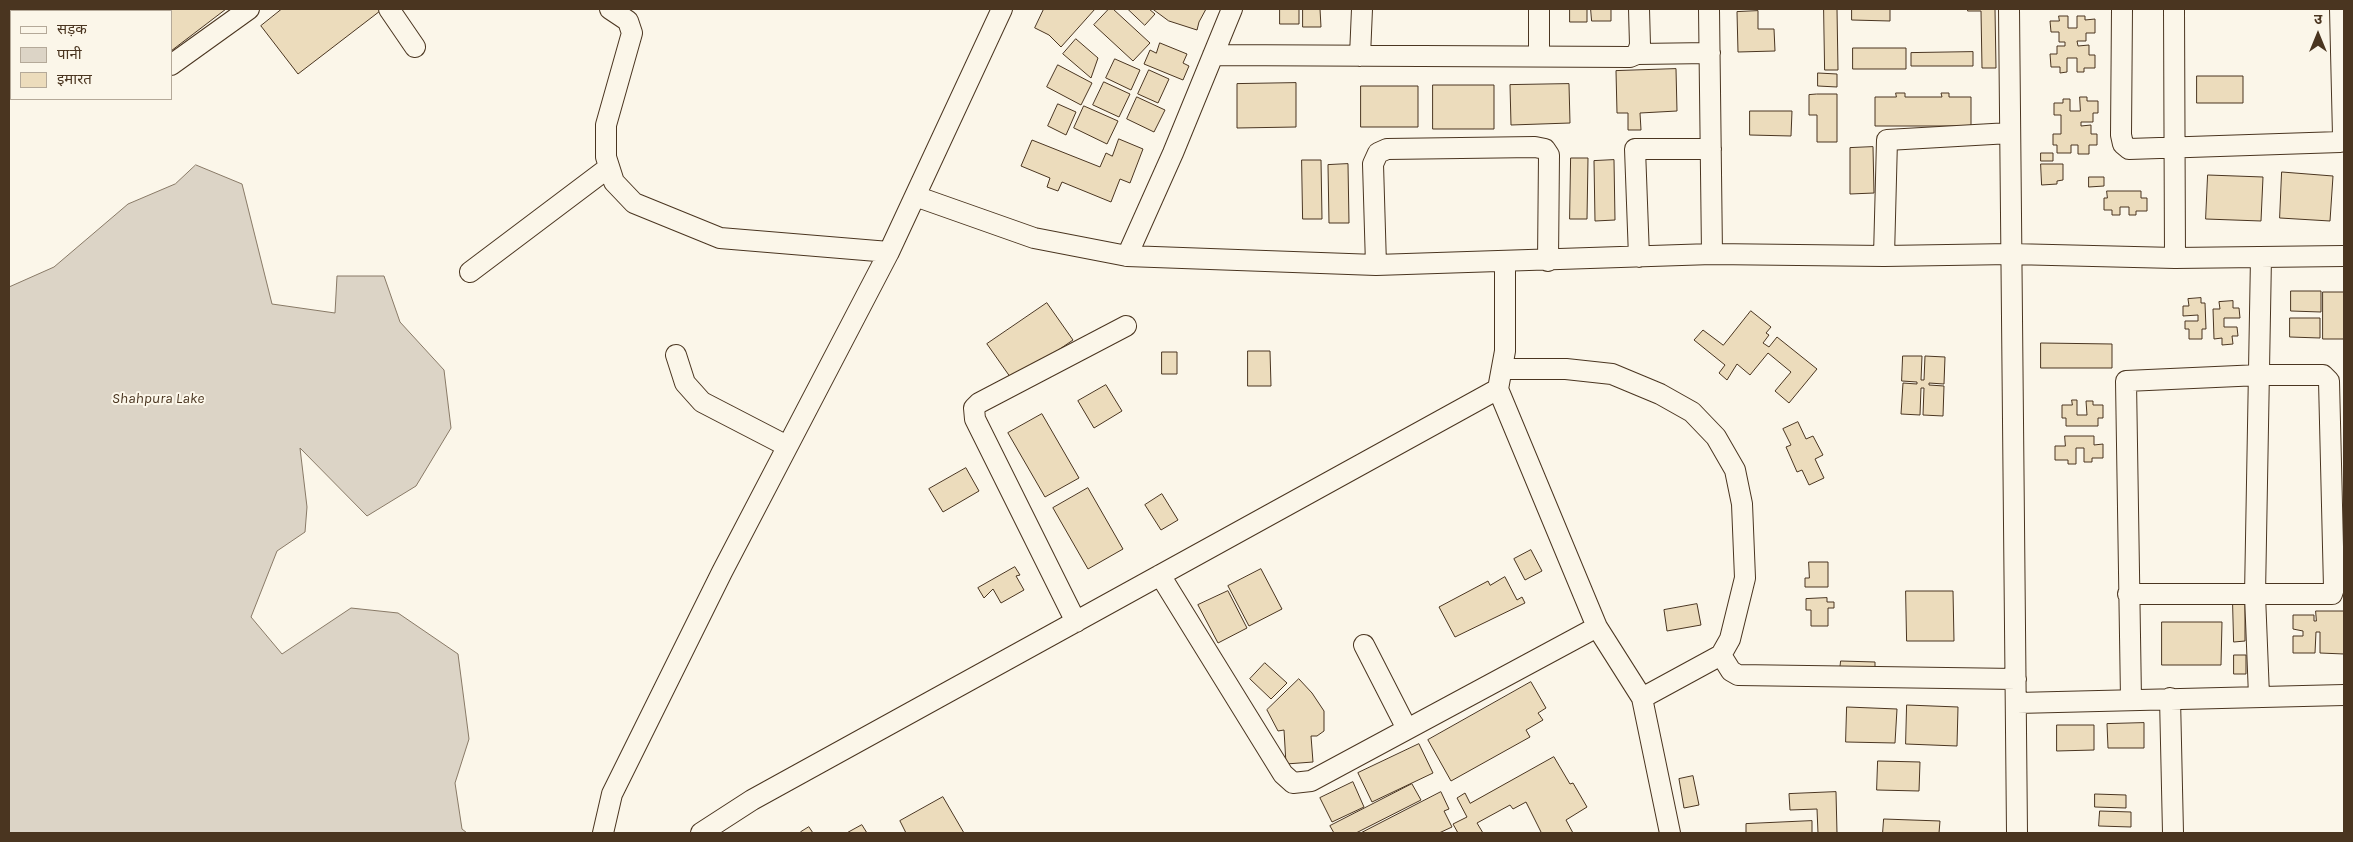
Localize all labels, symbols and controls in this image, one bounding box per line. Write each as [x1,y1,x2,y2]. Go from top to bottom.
legend [10,10,172,100]
north arrow [2293,10,2343,60]
text: उ [2314,11,2322,28]
text: सड़क [57,20,87,38]
text: पानी [57,45,82,63]
text: इमारत [57,70,92,88]
water label: Shahpura Lake [112,390,204,408]

